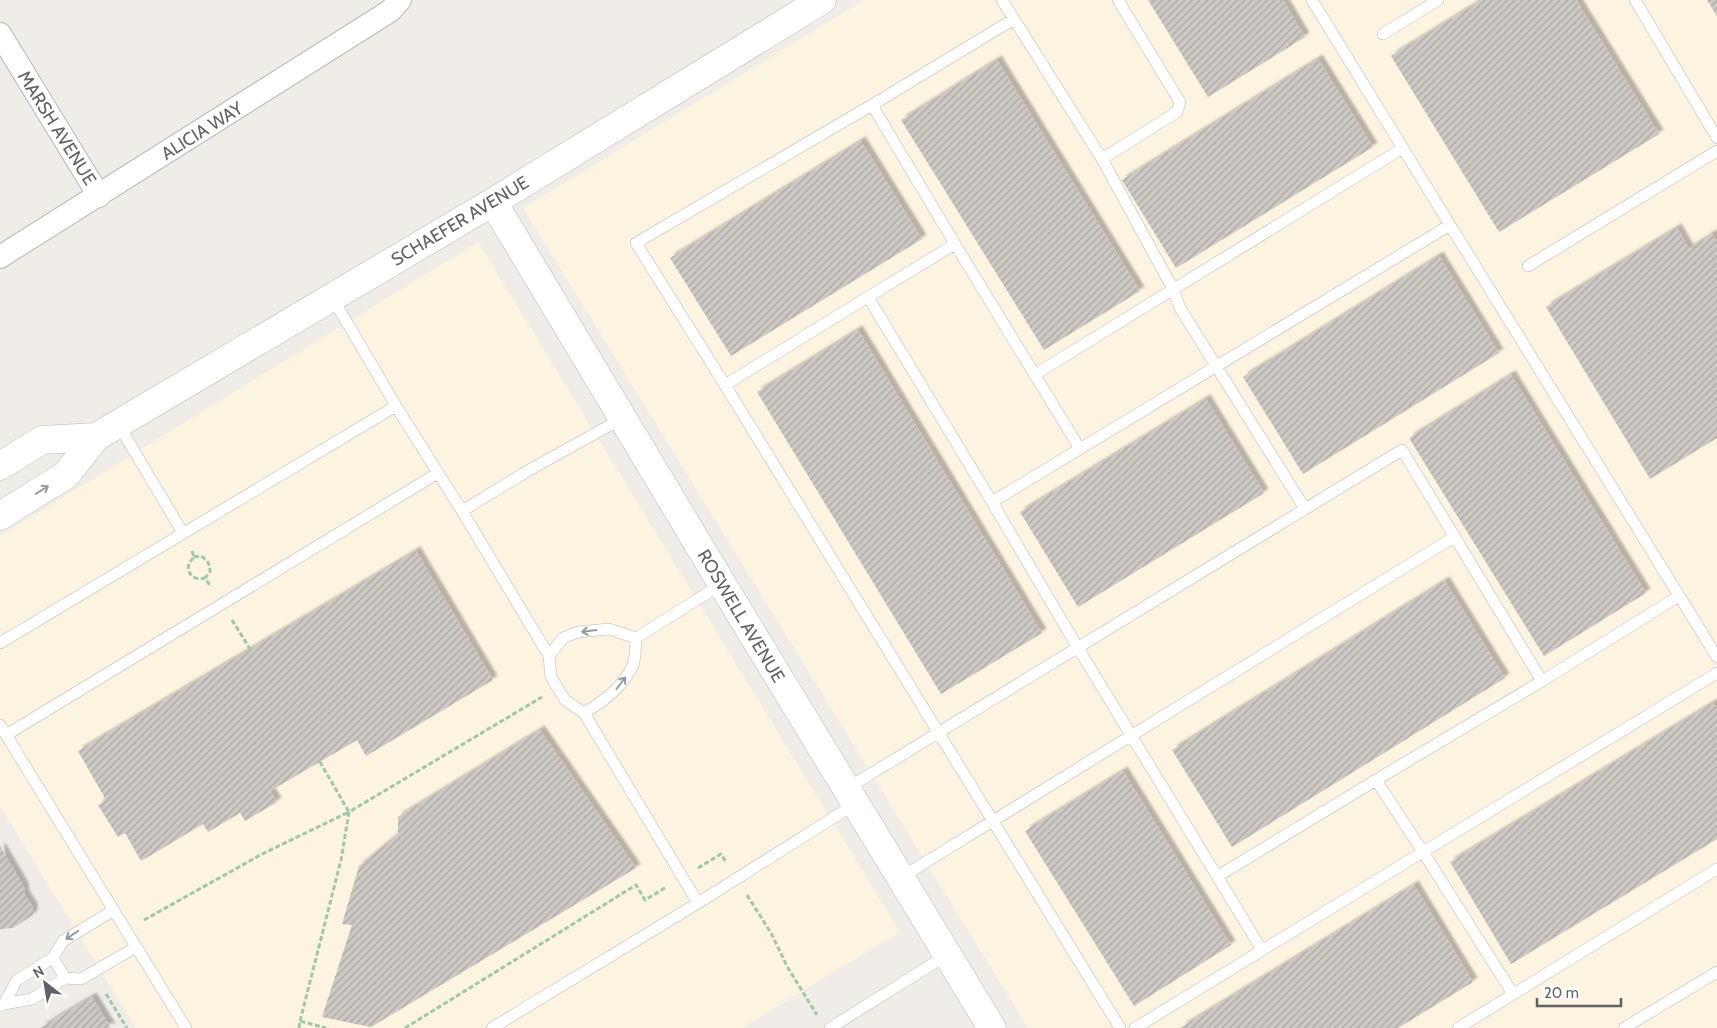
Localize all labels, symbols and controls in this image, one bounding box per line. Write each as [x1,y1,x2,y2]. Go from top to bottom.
street label: MARSH AVENUE [13,67,101,189]
street label: ALICIA WAY [157,97,248,165]
street label: SCHAEFER AVENUE [387,171,533,271]
one-way arrow [34,485,48,495]
street label: ROSWELL AVENUE [693,546,789,686]
one-way arrow [581,626,597,636]
one-way arrow [616,676,626,690]
one-way arrow [65,930,79,940]
north arrow [20,958,70,1008]
text: N [29,962,47,982]
scale bar [1537,976,1621,1008]
text: 20 m [1544,984,1579,1002]

